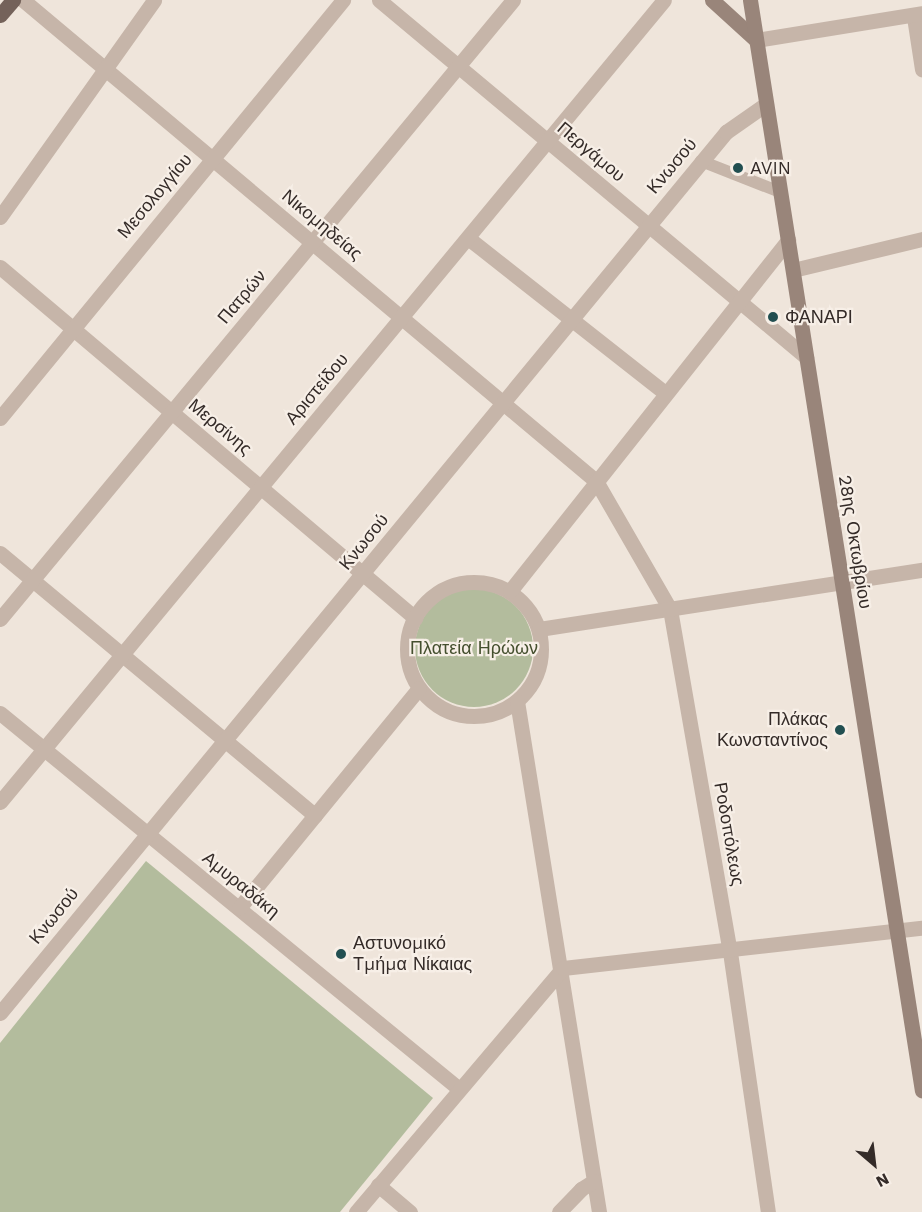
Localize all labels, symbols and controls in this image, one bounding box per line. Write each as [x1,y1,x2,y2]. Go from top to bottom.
street label: Περγάμου [553,117,629,187]
street label: Κνωσού [643,134,701,198]
street label: Μεσολογγίου [113,149,197,243]
place label: AVIN [750,157,791,179]
marker: AVIN [731,161,745,175]
street label: Νικομηδείας [277,185,367,265]
street label: Πατρών [213,266,271,328]
place label: ΦΑΝΑΡΙ [785,306,853,328]
marker: ΦΑΝΑΡΙ [766,310,780,324]
street label: Αριστείδου [281,349,353,429]
street label: Μερσίνης [184,394,256,460]
street label: 28ης Οκτωβρίου [834,474,876,610]
street label: Κνωσού [335,510,393,574]
park label: Πλατεία Ηρώων [410,637,538,659]
place label: Πλάκας Κωνσταντίνος [717,709,828,752]
marker: Πλάκας Κωνσταντίνος [833,723,847,737]
street label: Ροδοπόλεως [709,781,749,887]
street label: Αμυραδάκη [198,847,284,923]
street label: Κνωσού [25,884,83,948]
place label: Αστυνομικό Τμήμα Νίκαιας [353,933,472,976]
marker: Αστυνομικό Τμήμα Νίκαιας [334,947,348,961]
north arrow [844,1134,904,1194]
text: N [873,1169,892,1192]

